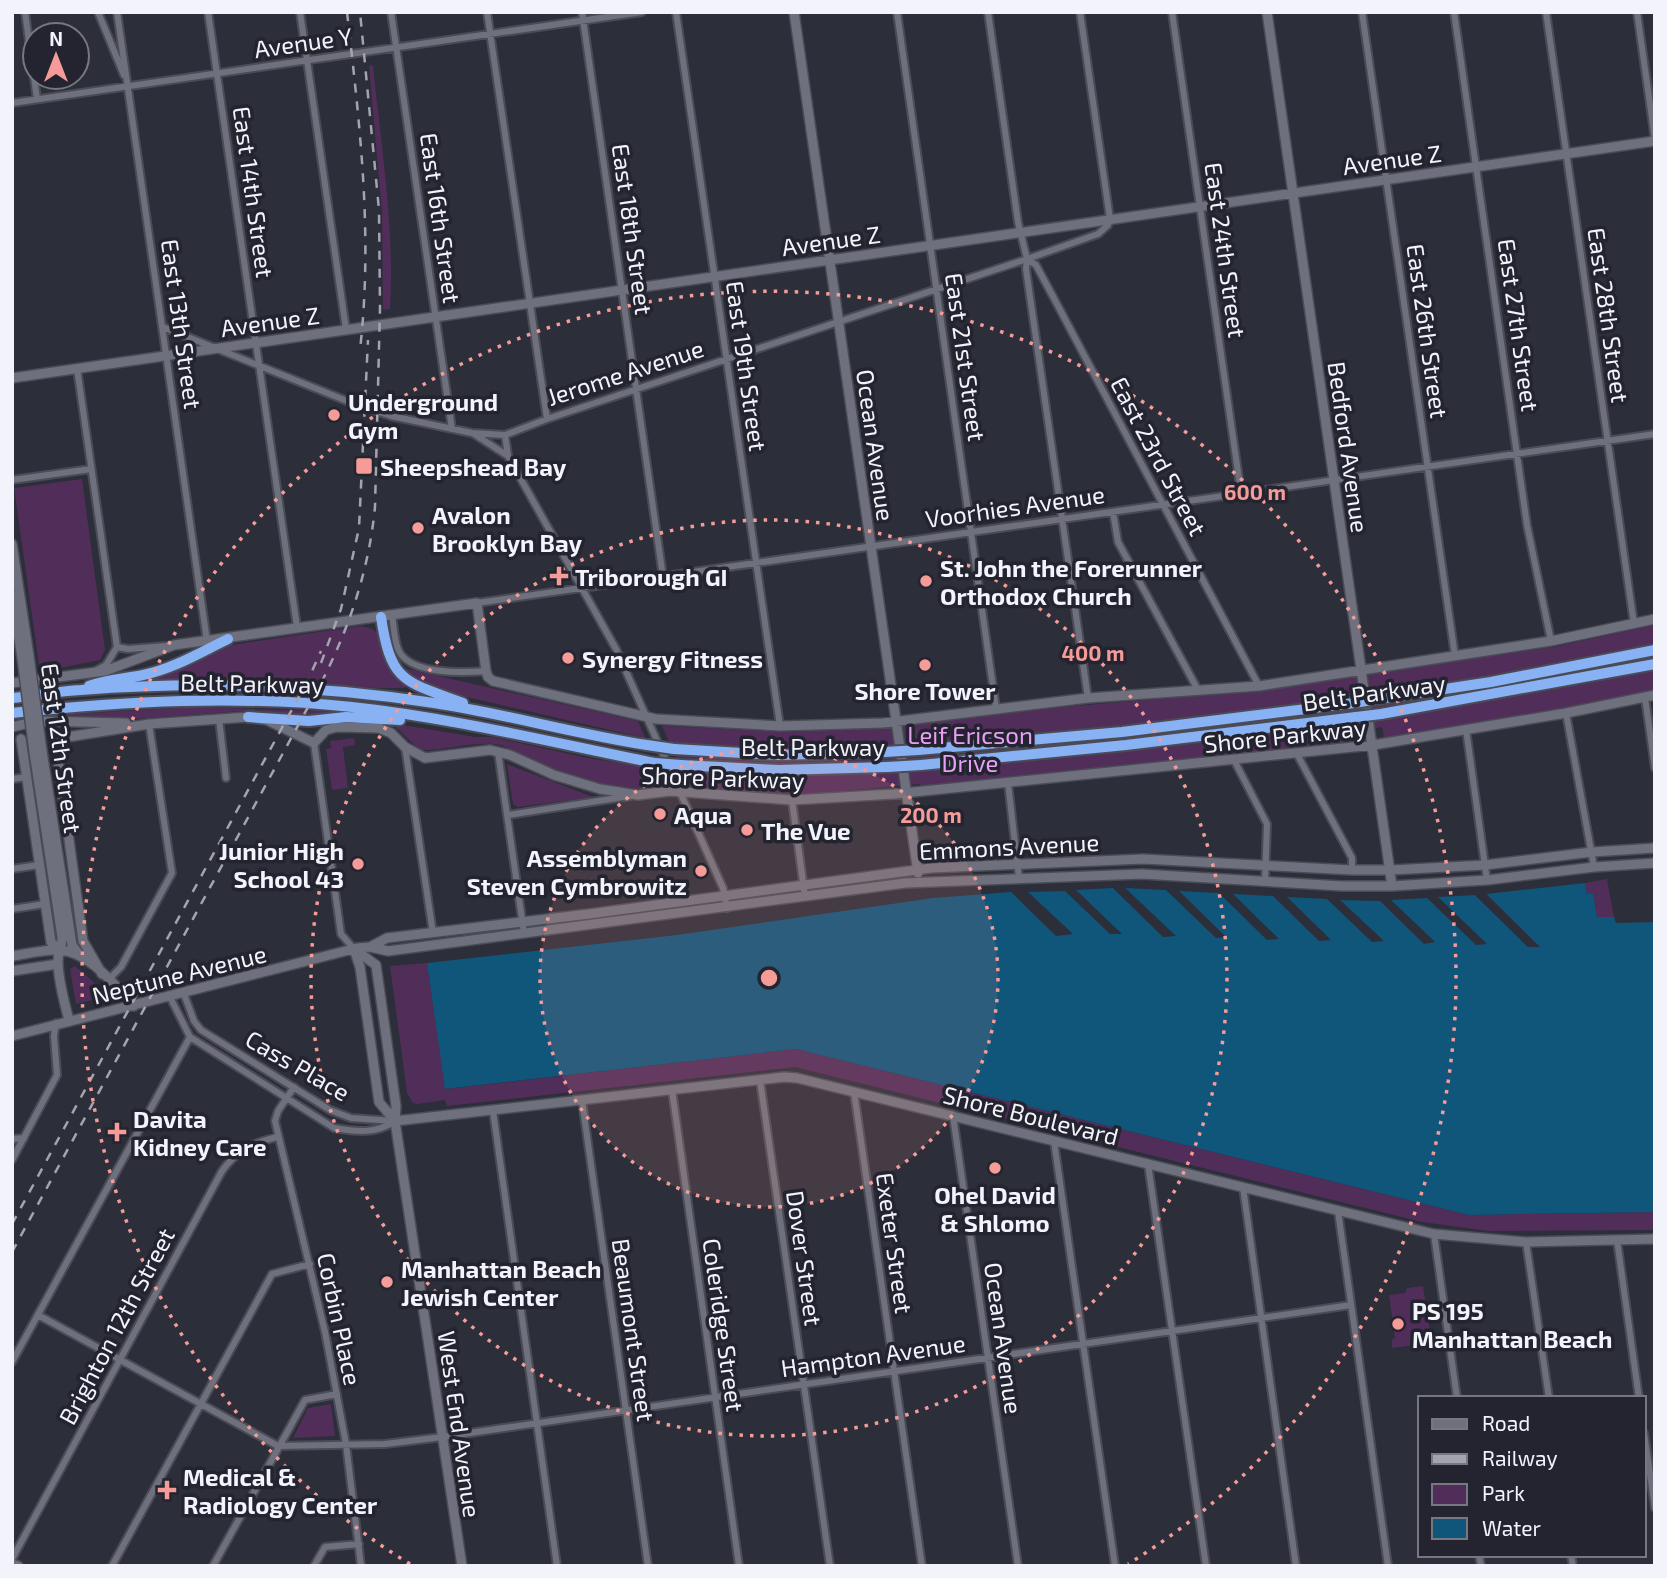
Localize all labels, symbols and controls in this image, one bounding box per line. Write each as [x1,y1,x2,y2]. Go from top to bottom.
north arrow [21,21,91,91]
street label: Avenue Y [252,21,354,63]
text: N [49,27,63,50]
street label: East 14th Street [228,104,280,280]
street label: East 16th Street [415,131,467,305]
street label: Avenue Z [1341,138,1443,180]
street label: East 18th Street [607,142,659,316]
street label: East 24th Street [1199,160,1253,340]
street label: Avenue Z [780,219,882,261]
street label: East 28th Street [1582,226,1636,404]
street label: East 13th Street [156,237,208,411]
street label: East 27th Street [1493,237,1545,413]
street label: East 26th Street [1401,242,1455,420]
street label: East 21st Street [940,271,992,443]
street label: East 19th Street [721,279,773,453]
street label: Avenue Z [219,300,321,342]
street label: Jerome Avenue [543,333,707,411]
street label: Bedford Avenue [1323,360,1375,534]
street label: Ocean Avenue [851,367,901,523]
street label: East 23rd Street [1105,372,1213,540]
place label: Underground Gym [348,387,498,444]
marker: Underground Gym [326,407,342,423]
place label: Sheepshead Bay [380,452,567,481]
marker: Sheepshead Bay [354,456,374,476]
street label: Voorhies Avenue [923,479,1107,533]
text: 600 m [1224,479,1286,504]
place label: Avalon Brooklyn Bay [432,500,583,557]
marker: Avalon Brooklyn Bay [410,520,426,536]
place label: St. John the Forerunner Orthodox Church [940,553,1203,610]
place label: Triborough GI [575,562,727,591]
marker: Triborough GI [549,566,569,586]
marker: St. John the Forerunner Orthodox Church [918,573,934,589]
text: 400 m [1062,640,1124,665]
place label: Synergy Fitness [582,644,763,673]
marker: Synergy Fitness [560,650,576,666]
marker: Shore Tower [917,657,933,673]
street label: East 12th Street [36,661,88,835]
street label: Belt Parkway [180,667,324,699]
street label: Belt Parkway [1301,668,1448,716]
place label: Shore Tower [854,676,996,705]
street label: Shore Parkway [1202,712,1368,758]
park label: Leif Ericson Drive [907,720,1033,777]
street label: Belt Parkway [741,732,885,761]
street label: Shore Parkway [641,760,805,794]
place label: Aqua [674,800,732,829]
text: 200 m [900,802,962,827]
marker: Aqua [652,806,668,822]
place label: The Vue [761,816,851,845]
marker: The Vue [739,822,755,838]
street label: Emmons Avenue [918,827,1100,865]
place label: Junior High School 43 [219,836,344,893]
place label: Assemblyman Steven Cymbrowitz [467,843,687,900]
marker: Junior High School 43 [350,856,366,872]
marker: Assemblyman Steven Cymbrowitz [693,863,709,879]
street label: Neptune Avenue [89,938,269,1010]
centre of rings [757,966,781,990]
street label: Cass Place [241,1024,355,1106]
street label: Shore Boulevard [940,1079,1122,1151]
place label: Davita Kidney Care [133,1104,267,1161]
marker: Davita Kidney Care [107,1122,127,1142]
marker: Ohel David & Shlomo [987,1160,1003,1176]
street label: Exeter Street [871,1171,919,1315]
place label: Ohel David & Shlomo [934,1180,1056,1237]
street label: Dover Street [781,1189,829,1327]
street label: Brighton 12th Street [52,1223,180,1429]
street label: Coleridge Street [697,1236,751,1414]
street label: Beaumont Street [607,1237,661,1423]
street label: Corbin Place [312,1250,368,1388]
place label: Manhattan Beach Jewish Center [401,1254,601,1311]
street label: Ocean Avenue [979,1260,1029,1416]
marker: Manhattan Beach Jewish Center [379,1274,395,1290]
place label: PS 195 Manhattan Beach [1412,1296,1612,1353]
marker: PS 195 Manhattan Beach [1390,1316,1406,1332]
street label: Hampton Avenue [779,1328,967,1382]
street label: West End Avenue [433,1329,487,1519]
legend [1418,1396,1646,1557]
text: Road [1482,1410,1530,1435]
text: Railway [1482,1445,1558,1470]
place label: Medical & Radiology Center [183,1462,378,1519]
marker: Medical & Radiology Center [157,1480,177,1500]
text: Park [1482,1480,1525,1505]
text: Water [1482,1515,1541,1540]

